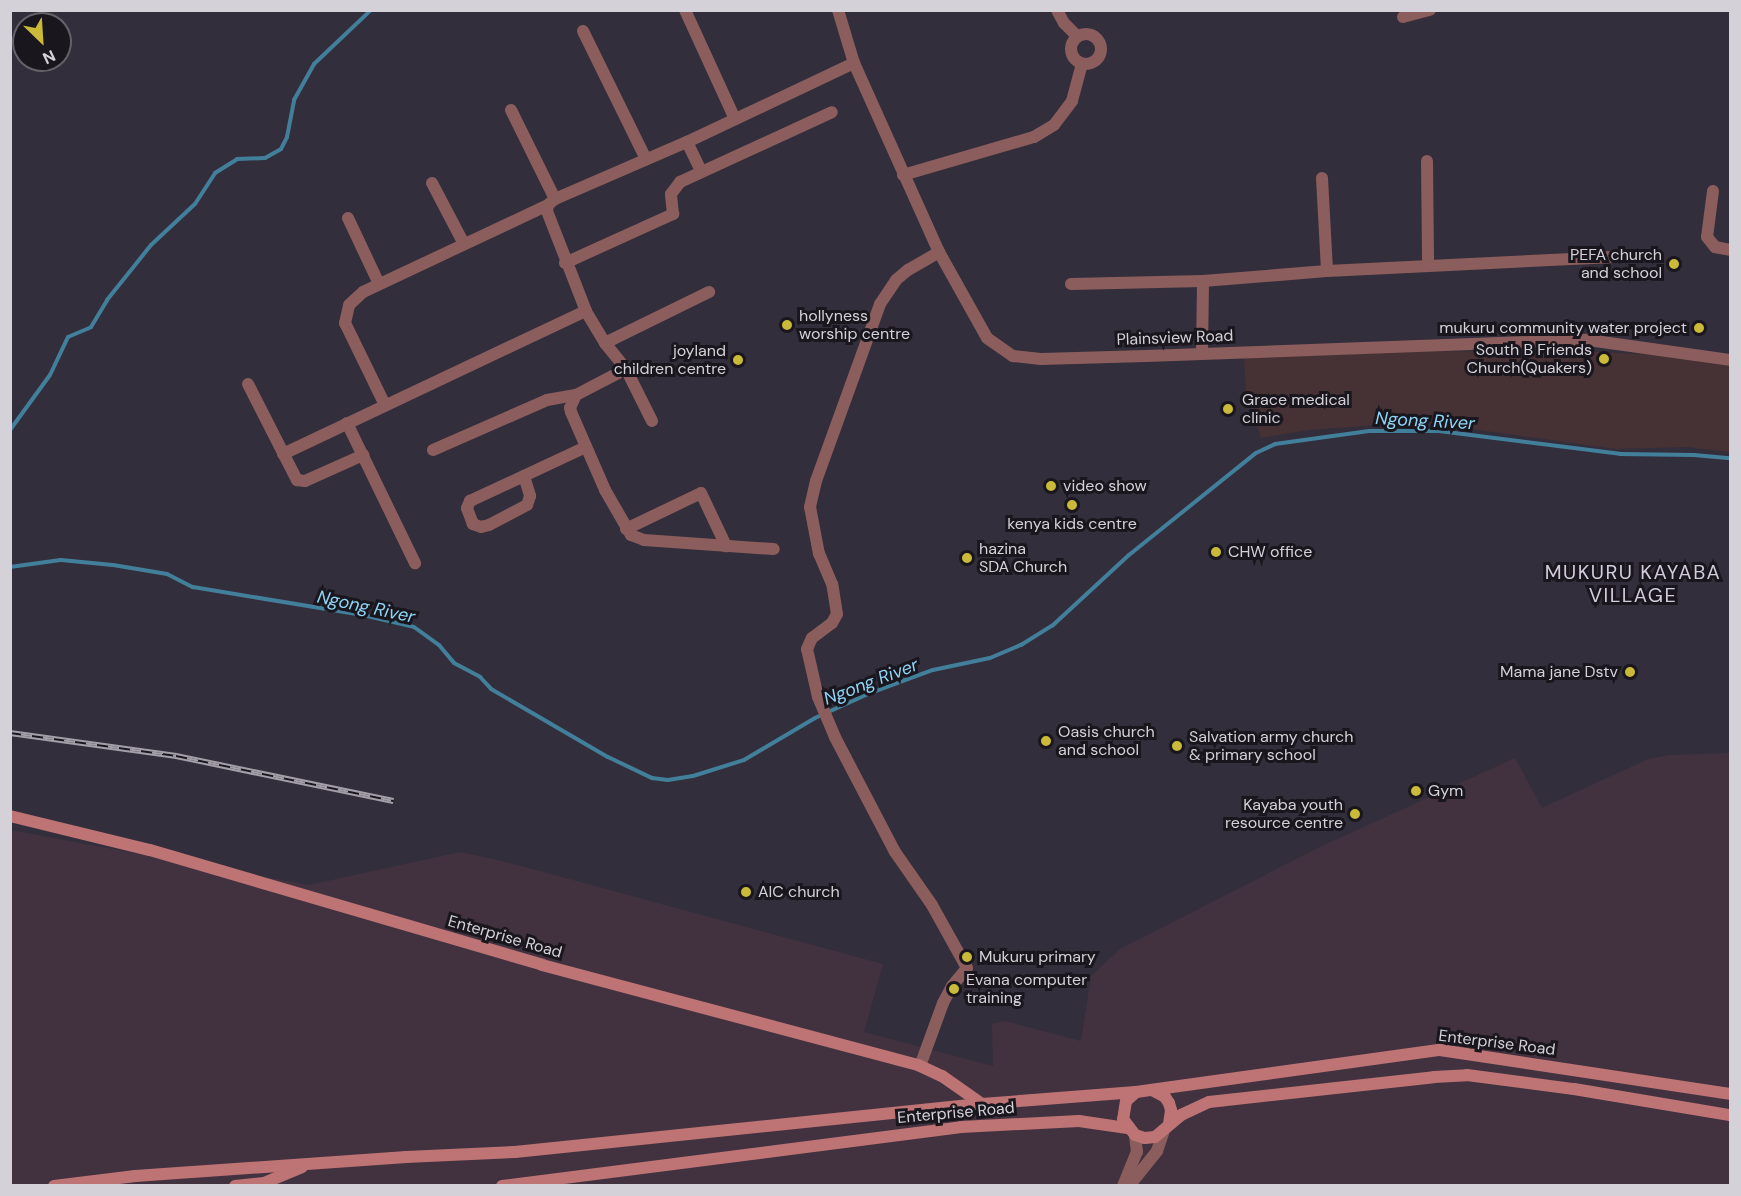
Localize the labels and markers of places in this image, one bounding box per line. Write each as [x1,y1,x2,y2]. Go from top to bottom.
place label: PEFA church and school [1570,245,1662,283]
marker: PEFA church and school [1667,257,1681,271]
place label: hollyness worship centre [799,306,910,344]
marker: hollyness worship centre [780,318,794,332]
place label: mukuru community water project [1439,318,1687,338]
marker: mukuru community water project [1692,321,1706,335]
place label: South B Friends Church(Quakers) [1467,340,1592,378]
place label: joyland children centre [614,341,726,379]
marker: South B Friends Church(Quakers) [1597,352,1611,366]
marker: joyland children centre [731,353,745,367]
place label: Grace medical clinic [1242,390,1350,428]
marker: Grace medical clinic [1219,400,1237,418]
place label: video show [1063,476,1147,496]
marker: video show [1044,479,1058,493]
marker: kenya kids centre [1065,498,1079,512]
place label: kenya kids centre [1007,514,1137,534]
place label: hazina SDA Church [979,539,1067,577]
place label: CHW office [1228,542,1312,562]
marker: CHW office [1209,545,1223,559]
marker: hazina SDA Church [960,551,974,565]
place label: Mama jane Dstv [1500,662,1618,682]
marker: Mama jane Dstv [1623,665,1637,679]
place label: Oasis church and school [1058,722,1155,760]
place label: Salvation army church & primary school [1189,727,1353,765]
marker: Oasis church and school [1039,734,1053,748]
marker: Salvation army church & primary school [1170,739,1184,753]
place label: Gym [1428,781,1463,801]
marker: Gym [1409,784,1423,798]
place label: Kayaba youth resource centre [1225,795,1343,833]
marker: Kayaba youth resource centre [1348,807,1362,821]
place label: AIC church [758,882,840,902]
marker: AIC church [739,885,753,899]
place label: Mukuru primary [979,947,1096,967]
marker: Mukuru primary [960,950,974,964]
place label: Evana computer training [966,970,1087,1008]
marker: Evana computer training [947,982,961,996]

